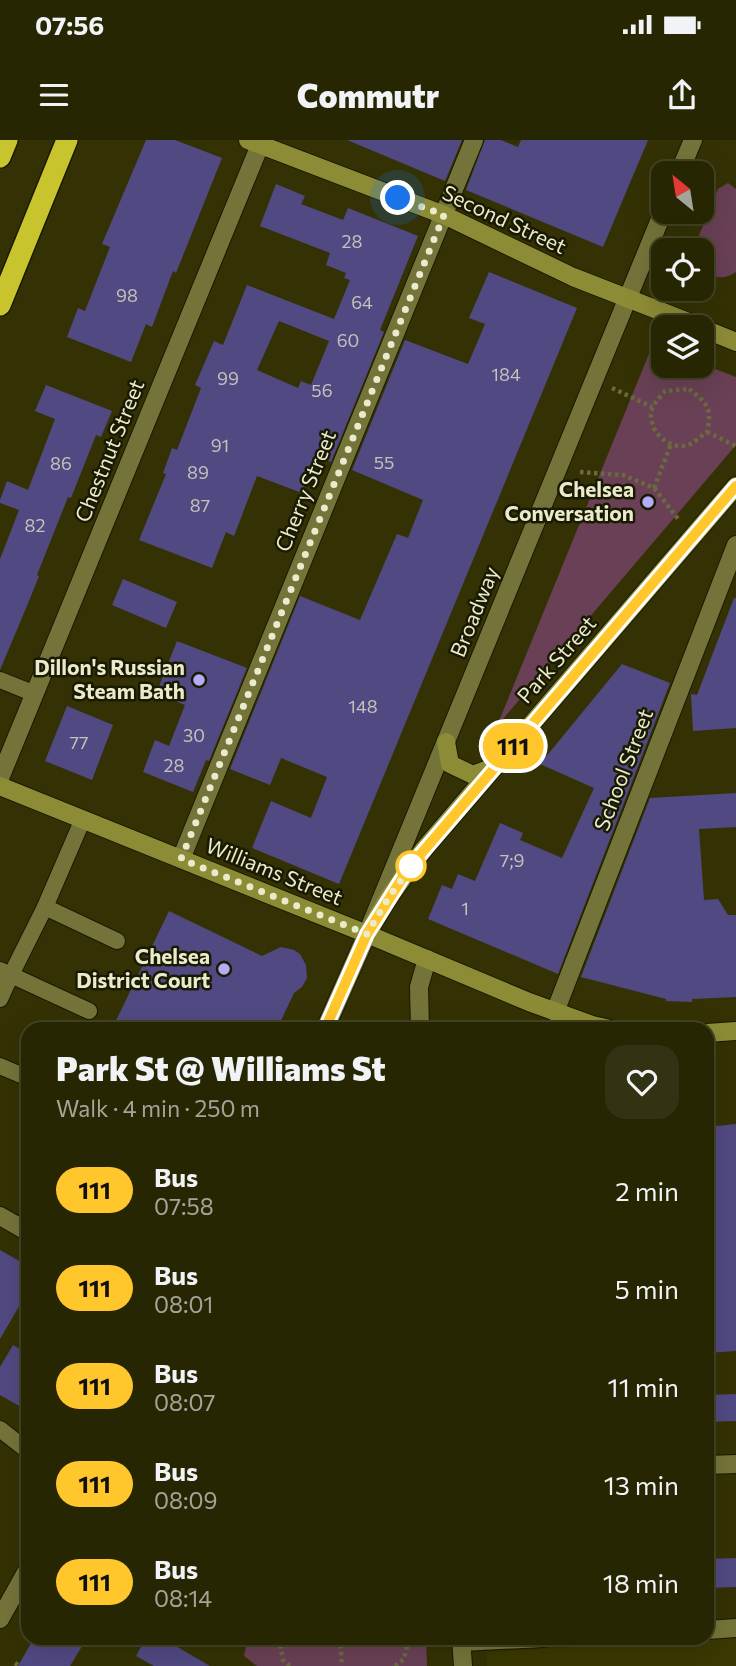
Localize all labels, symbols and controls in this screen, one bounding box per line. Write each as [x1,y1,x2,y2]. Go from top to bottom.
text: 07:56 [35,9,104,40]
text: Commutr [297,75,439,115]
icon: menu [35,76,73,114]
icon: share [663,76,701,114]
north arrow [651,161,714,224]
map controls [651,161,714,378]
street label: Second Street [439,179,571,258]
your location [380,180,415,215]
house number: 28 [342,230,363,252]
button: locate [651,238,714,301]
house number: 98 [116,284,138,306]
house number: 64 [351,291,373,313]
button: layers [651,315,714,378]
house number: 60 [337,329,359,351]
house number: 184 [491,363,521,385]
house number: 99 [217,367,239,389]
street label: Chestnut Street [69,376,149,525]
house number: 56 [311,379,333,401]
street label: Cherry Street [269,426,340,555]
house number: 91 [211,434,229,456]
house number: 55 [374,451,394,473]
house number: 86 [50,452,72,474]
house number: 89 [187,461,209,483]
place label: Chelsea Conversation [505,476,634,525]
house number: 87 [190,494,210,516]
marker: Chelsea Conversation [640,494,656,510]
house number: 82 [25,514,45,536]
street label: Broadway [444,562,503,660]
street label: Park Street [511,610,601,708]
place label: Dillon's Russian Steam Bath [34,654,185,703]
marker: Dillon's Russian Steam Bath [191,672,207,688]
house number: 148 [348,695,378,717]
street label: School Street [588,705,657,834]
line badge: 111 [473,723,553,769]
house number: 30 [183,724,205,746]
house number: 77 [69,731,89,753]
text: 111 [497,731,529,760]
house number: 28 [164,754,185,776]
street label: Williams Street [203,832,347,909]
house number: 7;9 [500,849,524,871]
unlabelled marker [396,851,426,881]
house number: 1 [461,897,469,919]
place label: Chelsea District Court [76,943,210,992]
marker: Chelsea District Court [216,961,232,977]
button: heart [605,1045,679,1119]
text: Park St @ Williams St [56,1047,386,1088]
text: Walk · 4 min · 250 m [56,1094,260,1122]
text: Bus [154,1161,198,1192]
text: 111 [78,1175,111,1204]
text: 2 min [615,1175,679,1206]
text: 07:58 [154,1192,214,1220]
text: Bus [154,1259,198,1290]
text: 111 [78,1273,111,1302]
text: 5 min [615,1273,679,1304]
text: 08:01 [154,1290,213,1318]
text: Bus [154,1357,198,1388]
text: 111 [78,1371,111,1400]
text: 11 min [608,1371,679,1402]
text: 08:07 [154,1388,215,1416]
text: Bus [154,1455,198,1486]
text: 111 [78,1469,111,1498]
text: 13 min [604,1469,679,1500]
text: 08:09 [154,1486,217,1514]
text: Bus [154,1553,198,1584]
text: 111 [78,1567,111,1596]
text: 18 min [603,1567,679,1598]
text: 08:14 [154,1584,212,1612]

